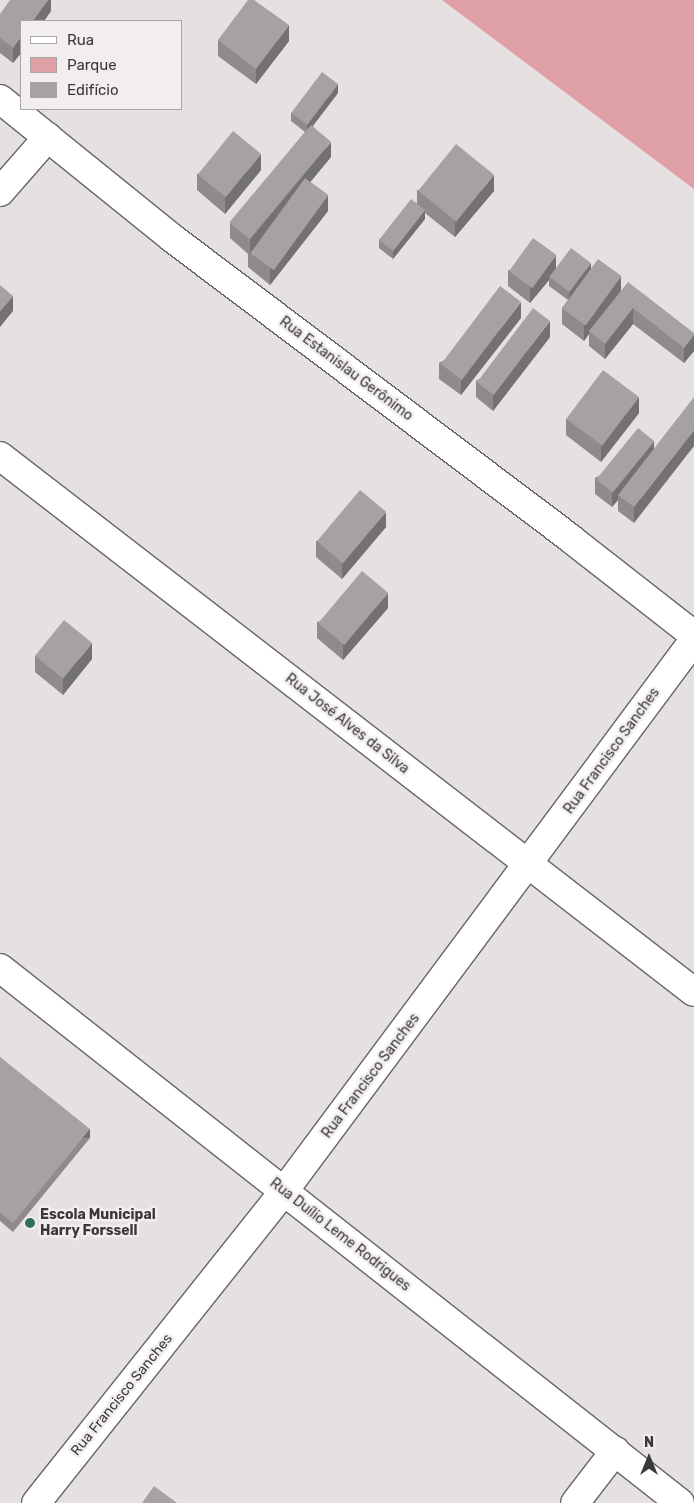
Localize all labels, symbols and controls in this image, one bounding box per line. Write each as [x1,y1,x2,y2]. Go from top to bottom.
legend [20,20,182,110]
text: Rua [67,31,94,49]
text: Parque [67,56,117,74]
text: Edifício [67,81,119,99]
street label: Rua Estanislau Gerônimo [276,313,416,425]
street label: Rua José Alves da Silva [282,670,412,778]
street label: Rua Francisco Sanches [561,685,663,817]
street label: Rua Francisco Sanches [319,1010,423,1142]
street label: Rua Duílio Leme Rodrigues [266,1175,414,1295]
place label: Escola Municipal Harry Forssell [40,1207,156,1240]
marker: Escola Municipal Harry Forssell [24,1217,36,1229]
street label: Rua Francisco Sanches [68,1331,176,1459]
north arrow [624,1433,674,1483]
text: N [644,1434,654,1451]

